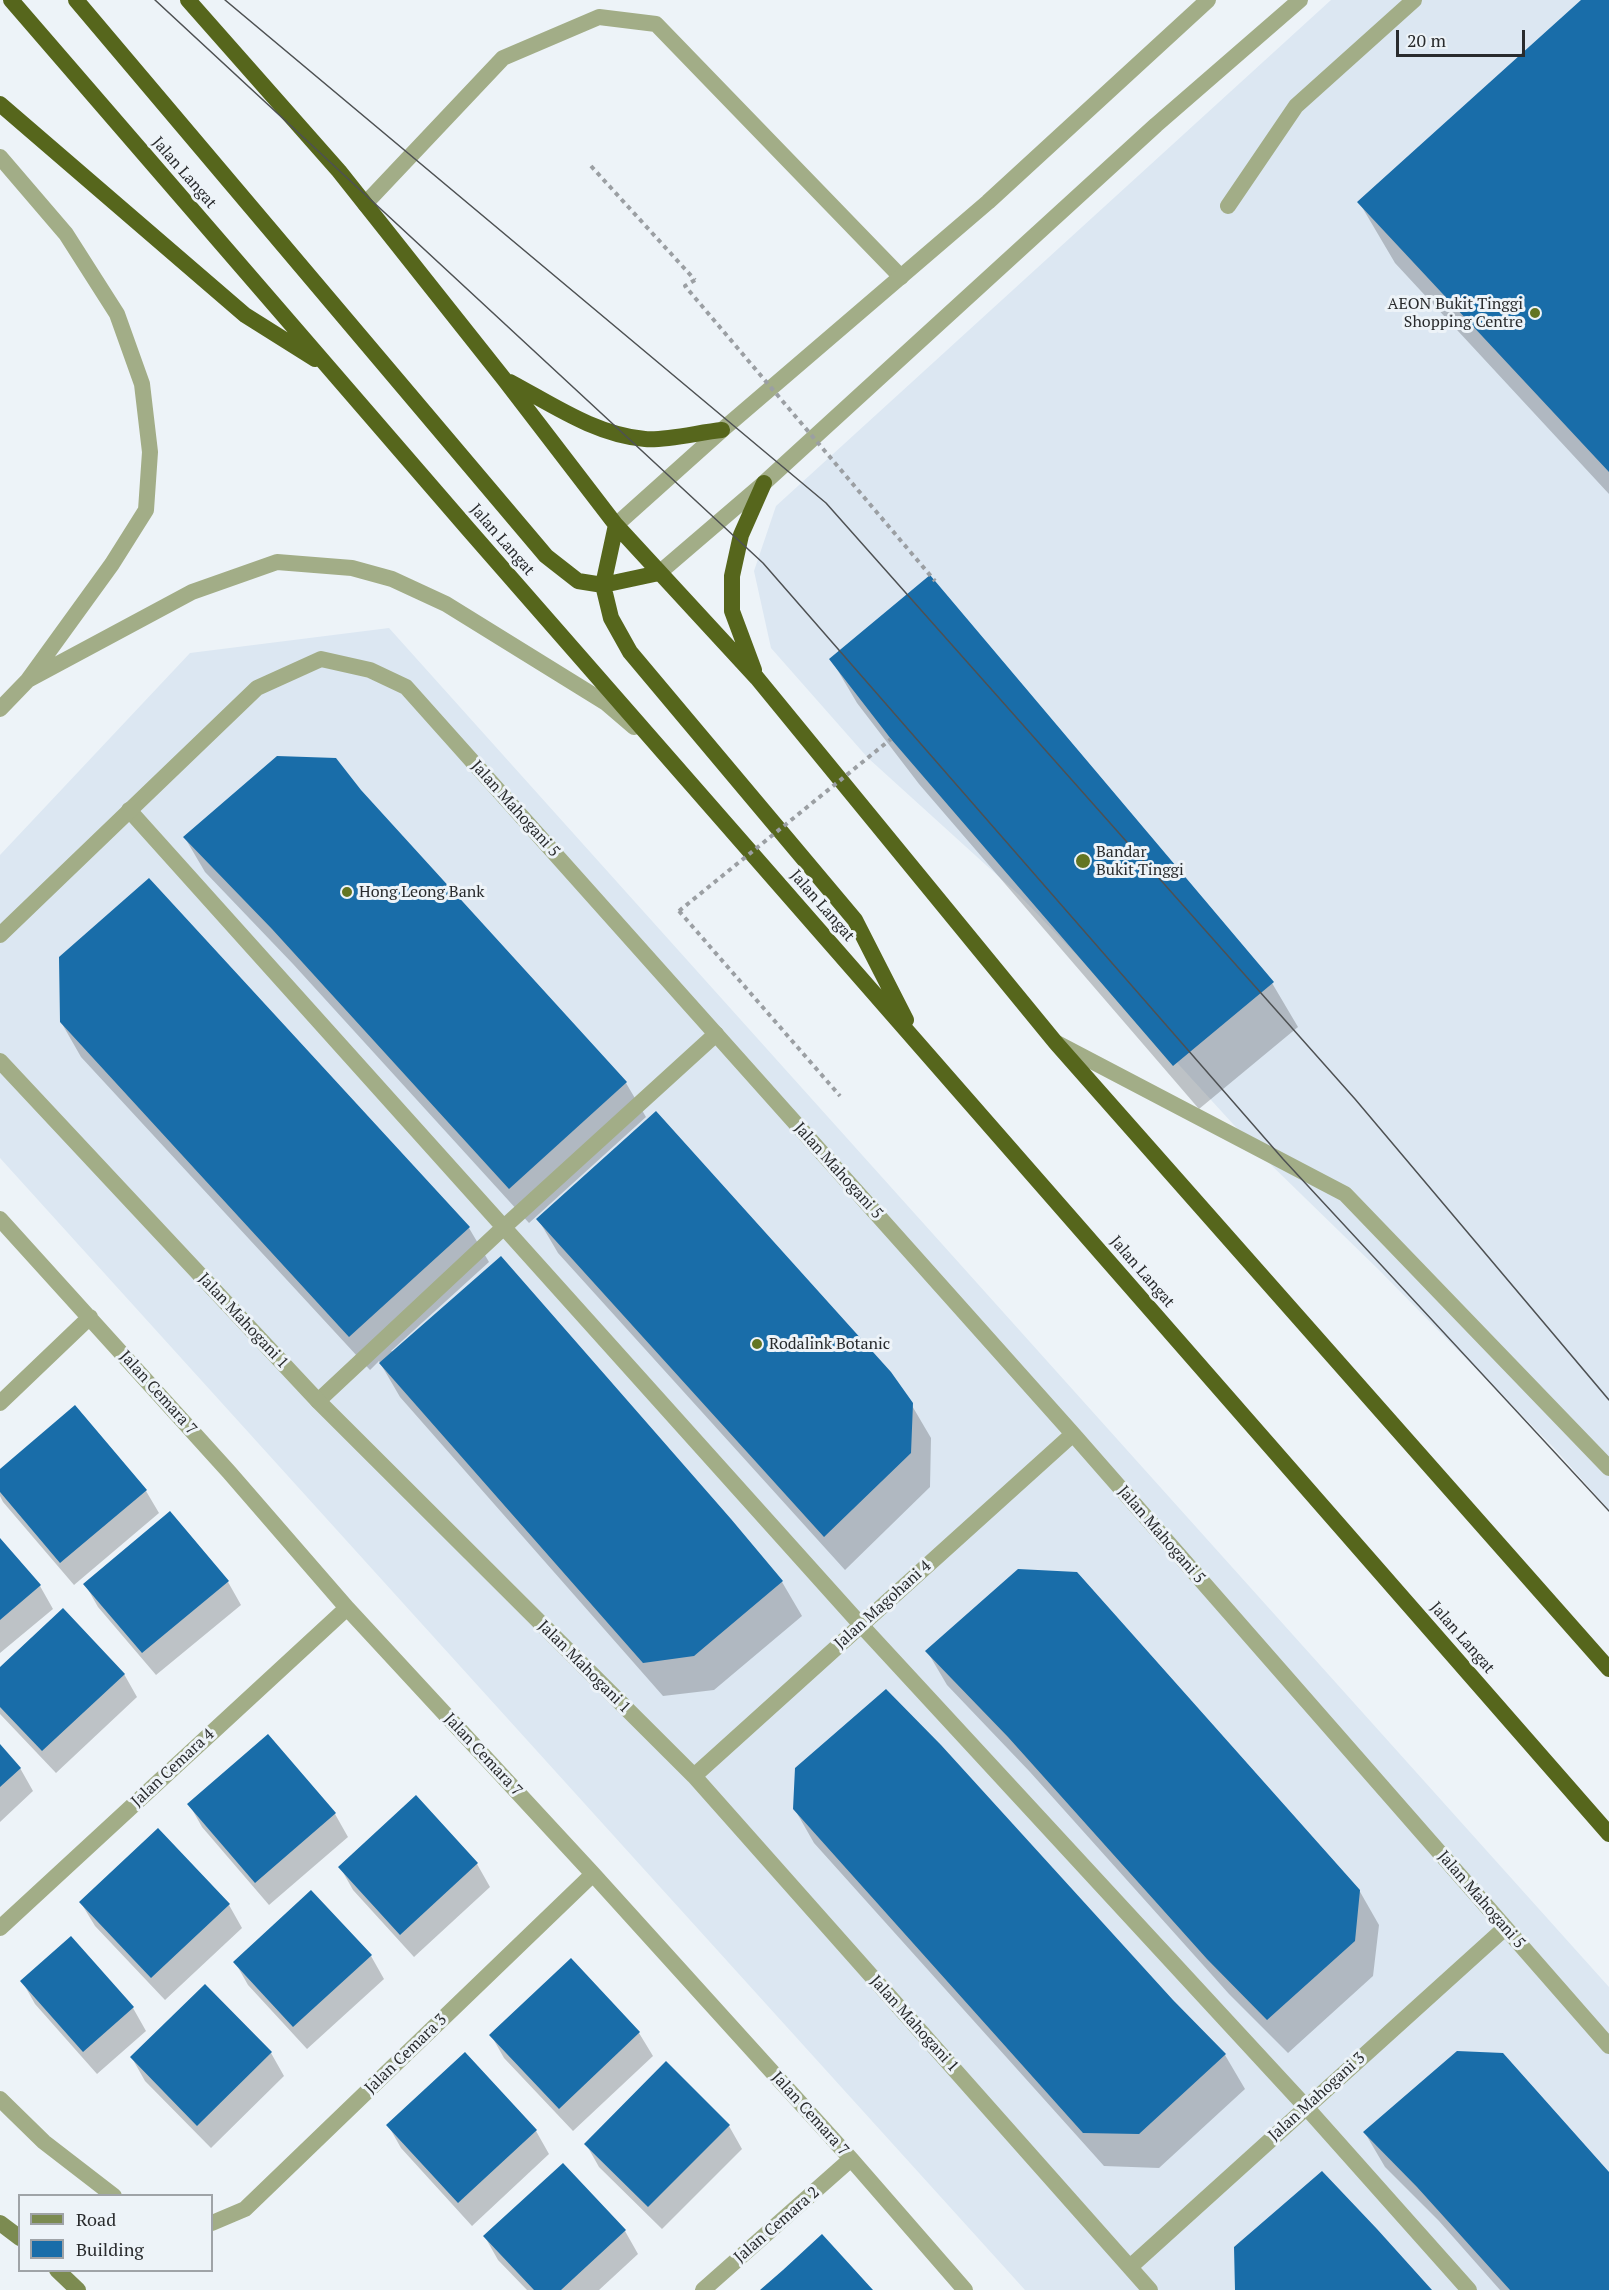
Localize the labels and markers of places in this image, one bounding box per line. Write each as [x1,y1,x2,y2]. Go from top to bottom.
place label: AEON Bukit Tinggi Shopping Centre [1388,294,1523,332]
marker: AEON Bukit Tinggi Shopping Centre [1528,306,1542,320]
place label: Bandar Bukit Tinggi [1096,842,1184,880]
marker: Bandar Bukit Tinggi [1074,852,1092,870]
place label: Hong Leong Bank [359,882,484,902]
marker: Hong Leong Bank [340,885,354,899]
place label: Rodalink Botanic [769,1334,890,1354]
marker: Rodalink Botanic [750,1337,764,1351]

